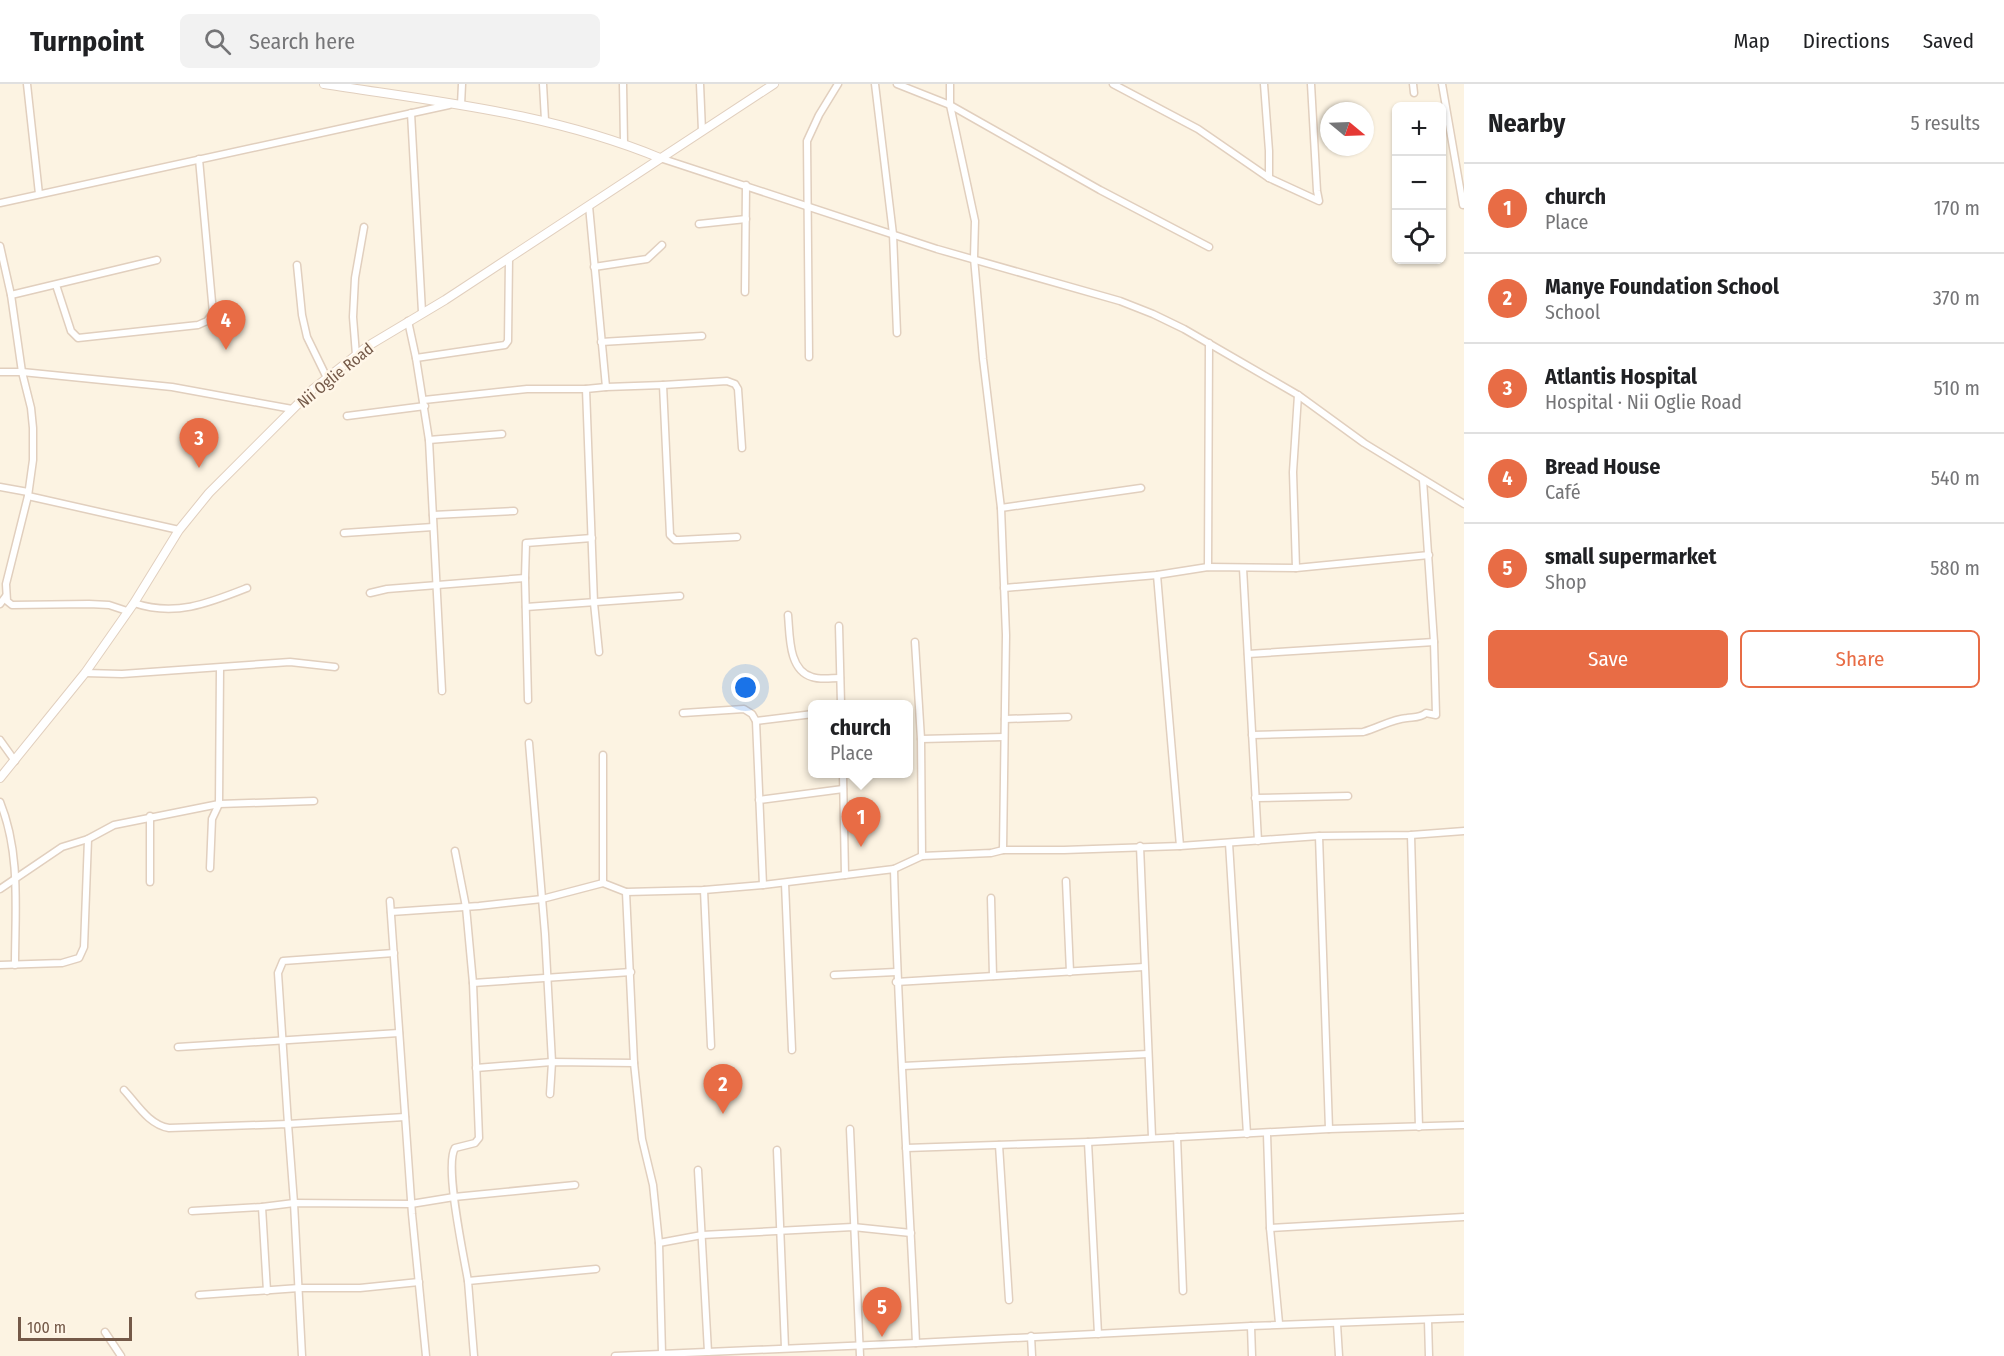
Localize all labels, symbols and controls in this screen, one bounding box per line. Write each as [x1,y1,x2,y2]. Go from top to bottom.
search box [180,14,600,68]
text: Turnpoint [30,25,144,58]
icon: search [201,25,234,58]
text: Search here [249,28,355,55]
text: Map [1733,28,1770,54]
text: Directions [1803,28,1890,54]
text: Saved [1923,28,1974,54]
north arrow [1320,102,1374,156]
map controls [1392,102,1446,264]
button: + [1392,102,1446,156]
text: Nearby [1488,108,1565,139]
text: 5 results [1910,111,1980,135]
button: − [1392,156,1446,210]
text: church [1545,183,1606,210]
text: 1 [1503,196,1512,220]
text: 170 m [1934,196,1980,220]
button: locate [1392,210,1446,264]
text: Place [1545,210,1588,234]
text: Manye Foundation School [1545,273,1779,300]
text: 2 [1503,286,1512,310]
text: 370 m [1933,286,1980,310]
pin: 4 [206,300,246,350]
text: School [1545,300,1600,324]
street label: Nii Oglie Road [294,339,377,412]
text: Atlantis Hospital [1545,363,1697,390]
text: 3 [1503,376,1512,400]
text: 510 m [1934,376,1980,400]
text: Hospital · Nii Oglie Road [1545,390,1742,414]
pin: 3 [180,418,218,468]
text: Bread House [1545,453,1660,480]
text: 4 [1502,466,1513,490]
text: 540 m [1931,466,1980,490]
text: Café [1545,480,1581,504]
text: small supermarket [1545,543,1717,570]
text: 5 [1503,556,1512,580]
text: 580 m [1930,556,1980,580]
text: Shop [1545,570,1587,594]
button: Save [1488,630,1728,688]
button: Share [1740,630,1980,688]
your location [731,673,760,702]
popup [808,700,913,778]
text: church [830,714,891,741]
text: Place [830,741,873,765]
pin: 1 [842,798,880,847]
pin: 2 [704,1064,742,1114]
pin: 5 [862,1288,902,1337]
scale bar [18,1314,132,1342]
text: 100 m [27,1318,66,1337]

